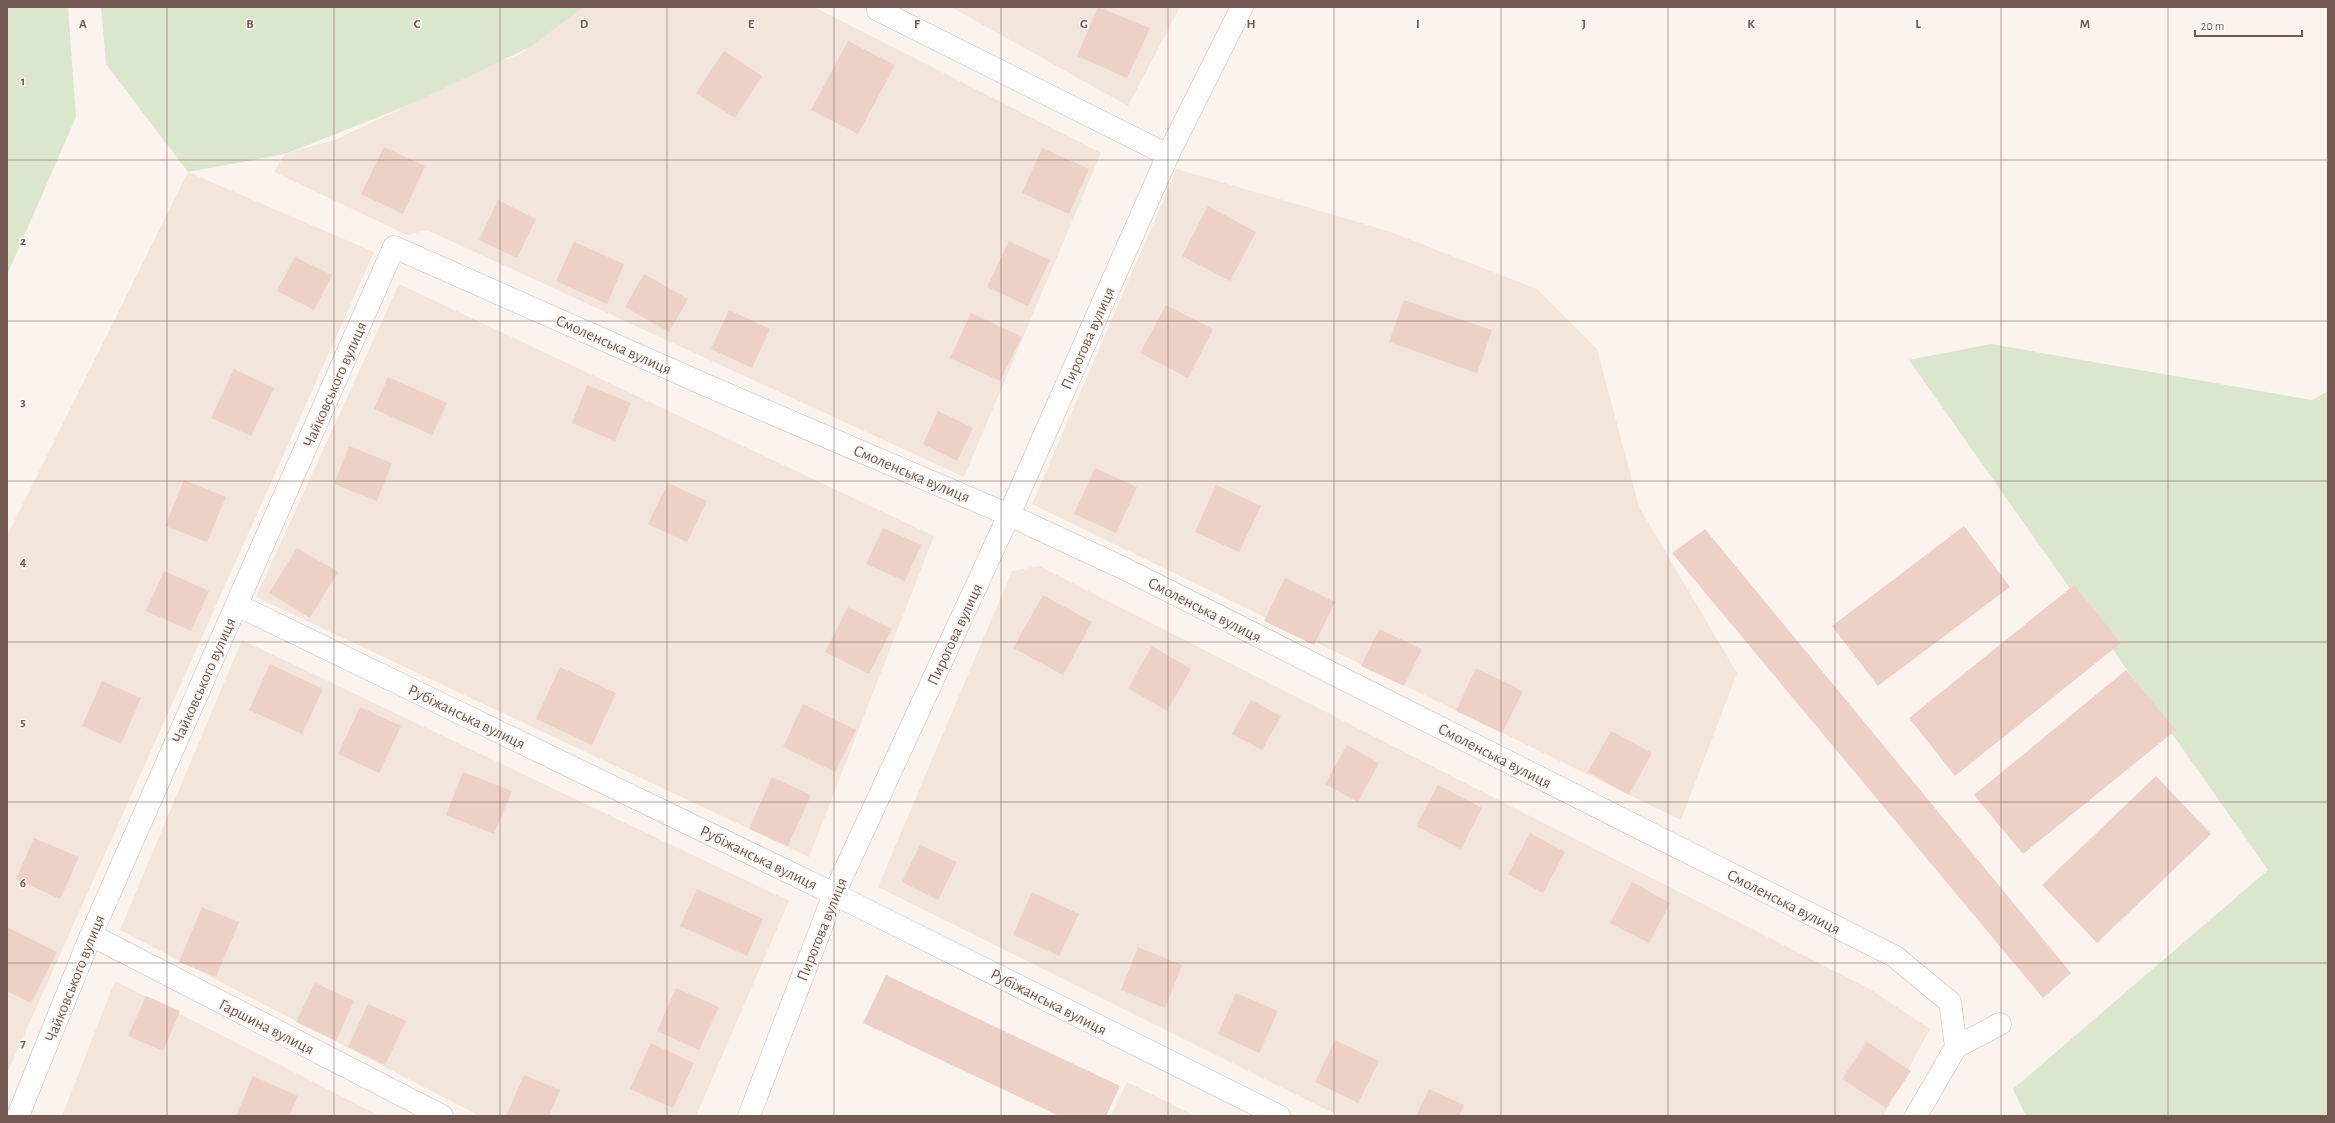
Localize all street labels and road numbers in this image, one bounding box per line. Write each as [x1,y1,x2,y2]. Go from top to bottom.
street label: Пирогова вулиця [1058,285,1119,392]
street label: Смоленська вулиця [553,312,674,379]
street label: Чайковського вулиця [300,319,371,450]
street label: Смоленська вулиця [851,442,972,507]
street label: Смоленська вулиця [1145,574,1264,646]
street label: Пирогова вулиця [924,581,986,688]
street label: Чайковського вулиця [169,615,240,746]
street label: Рубіжанська вулиця [405,682,528,753]
street label: Смоленська вулиця [1435,720,1554,792]
street label: Рубіжанська вулиця [697,823,820,894]
street label: Смоленська вулиця [1724,866,1843,938]
street label: Пирогова вулиця [794,875,851,984]
street label: Чайковського вулиця [42,913,109,1045]
street label: Рубіжанська вулиця [987,966,1109,1039]
street label: Гаршина вулиця [216,996,317,1059]

